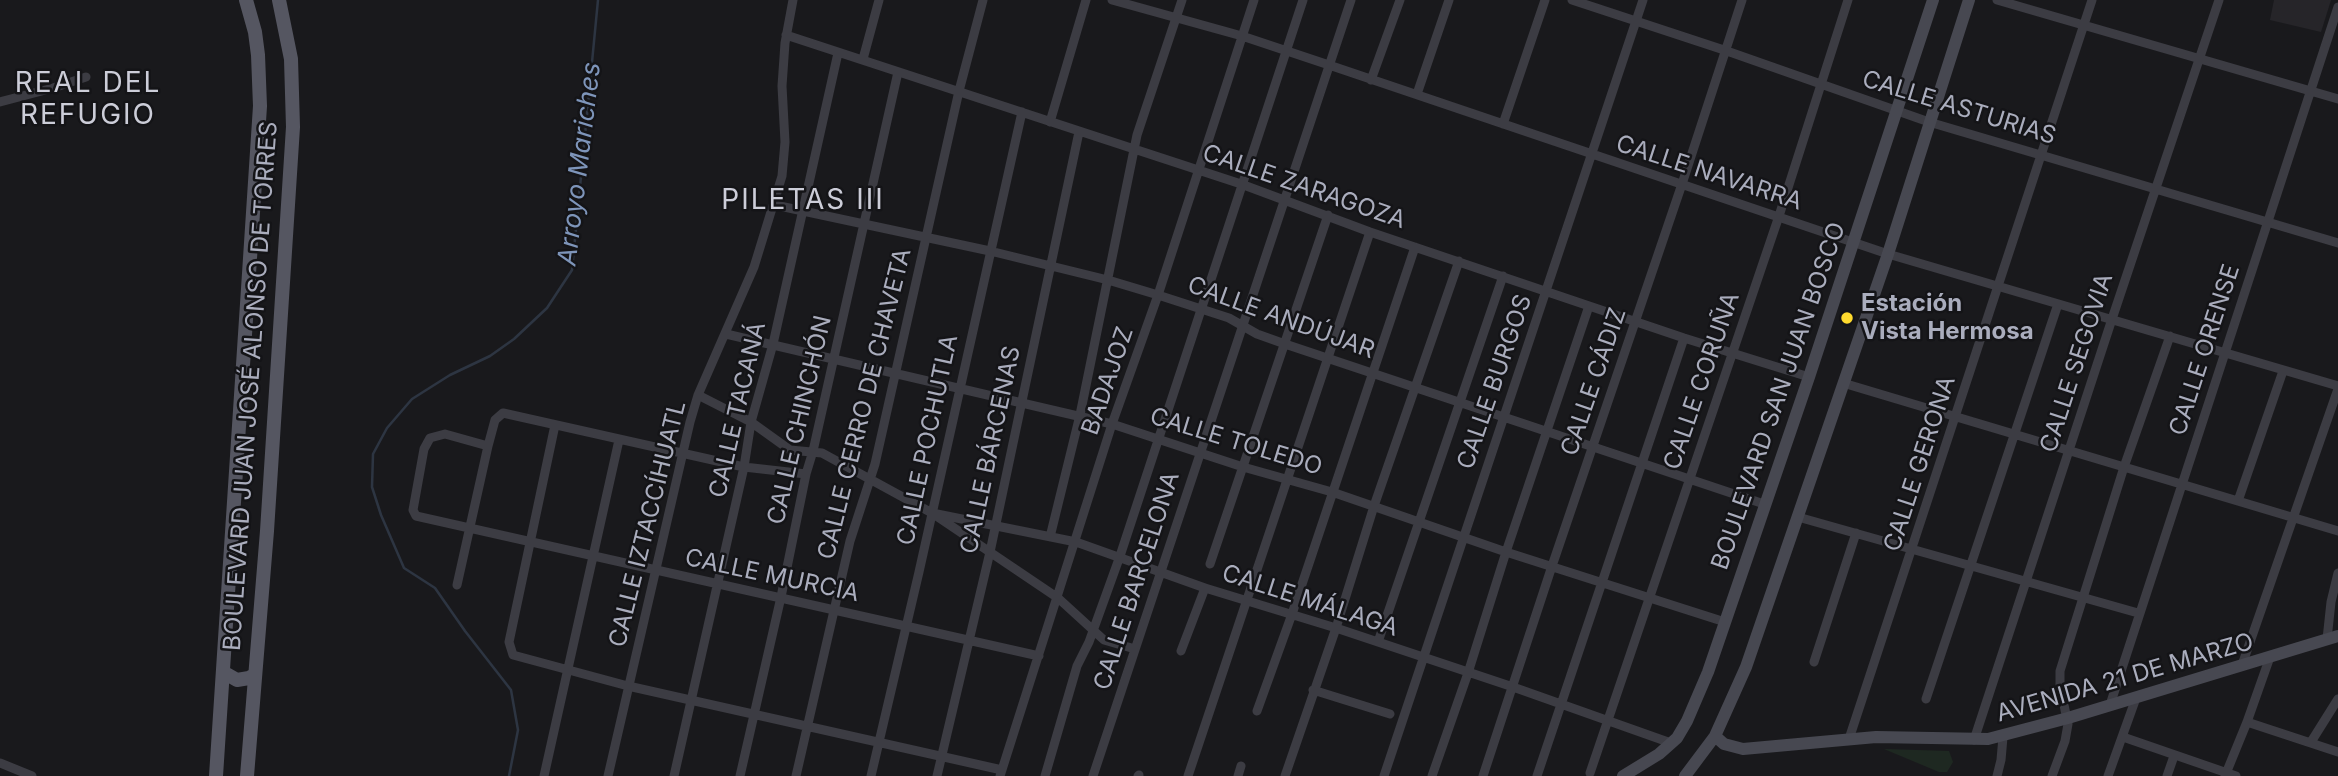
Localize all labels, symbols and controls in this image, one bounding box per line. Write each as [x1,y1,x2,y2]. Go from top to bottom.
water label: Arroyo Mariches [552,61,608,267]
street label: CALLE ASTURIAS [1859,65,2059,151]
district label: REAL DEL REFUGIO [16,67,160,133]
street label: BOULEVARD JUAN JOSÉ ALONSO DE TORRES [218,120,284,652]
street label: CALLE NAVARRA [1612,129,1806,217]
street label: CALLE ZARAGOZA [1199,139,1409,235]
district label: PILETAS III [723,184,883,218]
street label: BOULEVARD SAN JUAN BOSCO [1706,219,1852,573]
street label: CALLE CERRO DE CHAVETA [812,245,918,563]
street label: CALLE ORENSE [2164,261,2246,439]
street label: CALLE SEGOVIA [2034,270,2120,456]
street label: CALLE ANDÚJAR [1184,271,1378,365]
street label: CALLE CORUÑA [1658,288,1746,474]
place label: Estación Vista Hermosa [1861,290,2034,346]
street label: CALLE BURGOS [1452,291,1538,473]
street label: CALLE CÁDIZ [1555,304,1633,460]
marker: Estación Vista Hermosa [1839,310,1855,326]
street label: CALLE CHINCHÓN [762,313,838,527]
street label: CALLE TACANÁ [704,319,772,501]
street label: BADAJOZ [1076,323,1140,439]
street label: CALLE POCHUTLA [892,332,964,548]
street label: CALLE BÁRCENAS [955,343,1027,557]
street label: CALLE GERONA [1878,373,1962,555]
street label: CALLE IZTACCÍHUATL [603,398,693,650]
street label: CALLE TOLEDO [1146,402,1326,482]
street label: CALLE BARCELONA [1088,468,1186,694]
street label: CALLE MURCIA [682,543,862,609]
street label: CALLE MÁLAGA [1218,559,1402,643]
street label: AVENIDA 21 DE MARZO [1993,627,2257,729]

